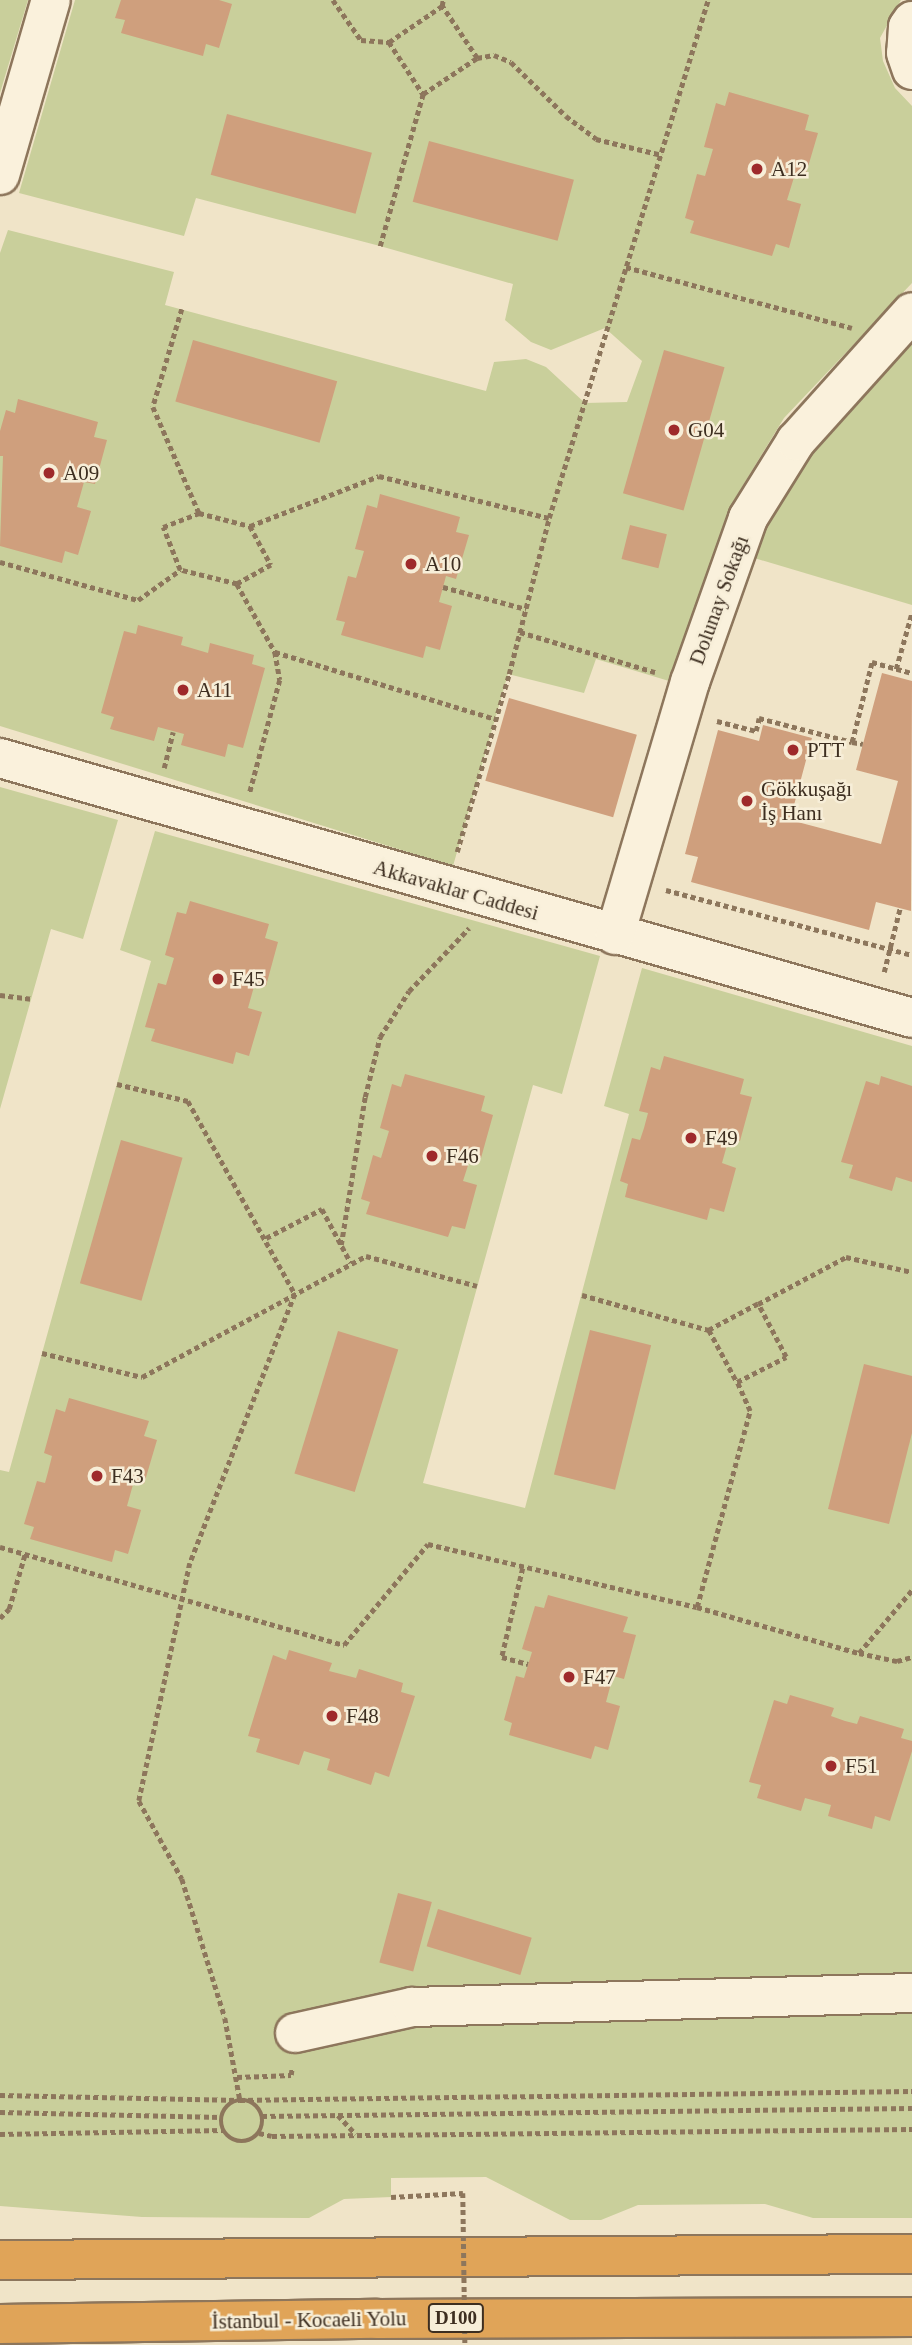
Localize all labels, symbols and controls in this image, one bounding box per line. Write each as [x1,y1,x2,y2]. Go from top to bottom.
place label: A12 [771,156,807,182]
marker: A12 [749,161,765,177]
place label: G04 [688,417,724,443]
marker: G04 [666,422,682,438]
place label: A09 [63,460,99,486]
marker: A09 [41,465,57,481]
street label: Dolunay Sokağı [684,532,754,668]
place label: A10 [425,551,461,577]
marker: A10 [403,556,419,572]
place label: A11 [197,677,232,703]
marker: A11 [175,682,191,698]
place label: PTT [807,737,844,763]
marker: PTT [785,742,801,758]
place label: Gökkuşağı İş Hanı [761,776,852,826]
marker: Gökkuşağı İş Hanı [739,793,755,809]
street label: Akkavaklar Caddesi [370,854,542,926]
place label: F45 [232,966,265,992]
marker: F45 [210,971,226,987]
place label: F49 [705,1125,738,1151]
marker: F49 [683,1130,699,1146]
place label: F46 [446,1143,479,1169]
marker: F46 [424,1148,440,1164]
place label: F43 [111,1463,144,1489]
marker: F43 [89,1468,105,1484]
place label: F47 [583,1664,616,1690]
marker: F47 [561,1669,577,1685]
place label: F48 [346,1703,379,1729]
marker: F48 [324,1708,340,1724]
place label: F51 [845,1753,878,1779]
marker: F51 [823,1758,839,1774]
road number: D100 [426,2302,486,2334]
street label: İstanbul - Kocaeli Yolu [211,2306,407,2334]

